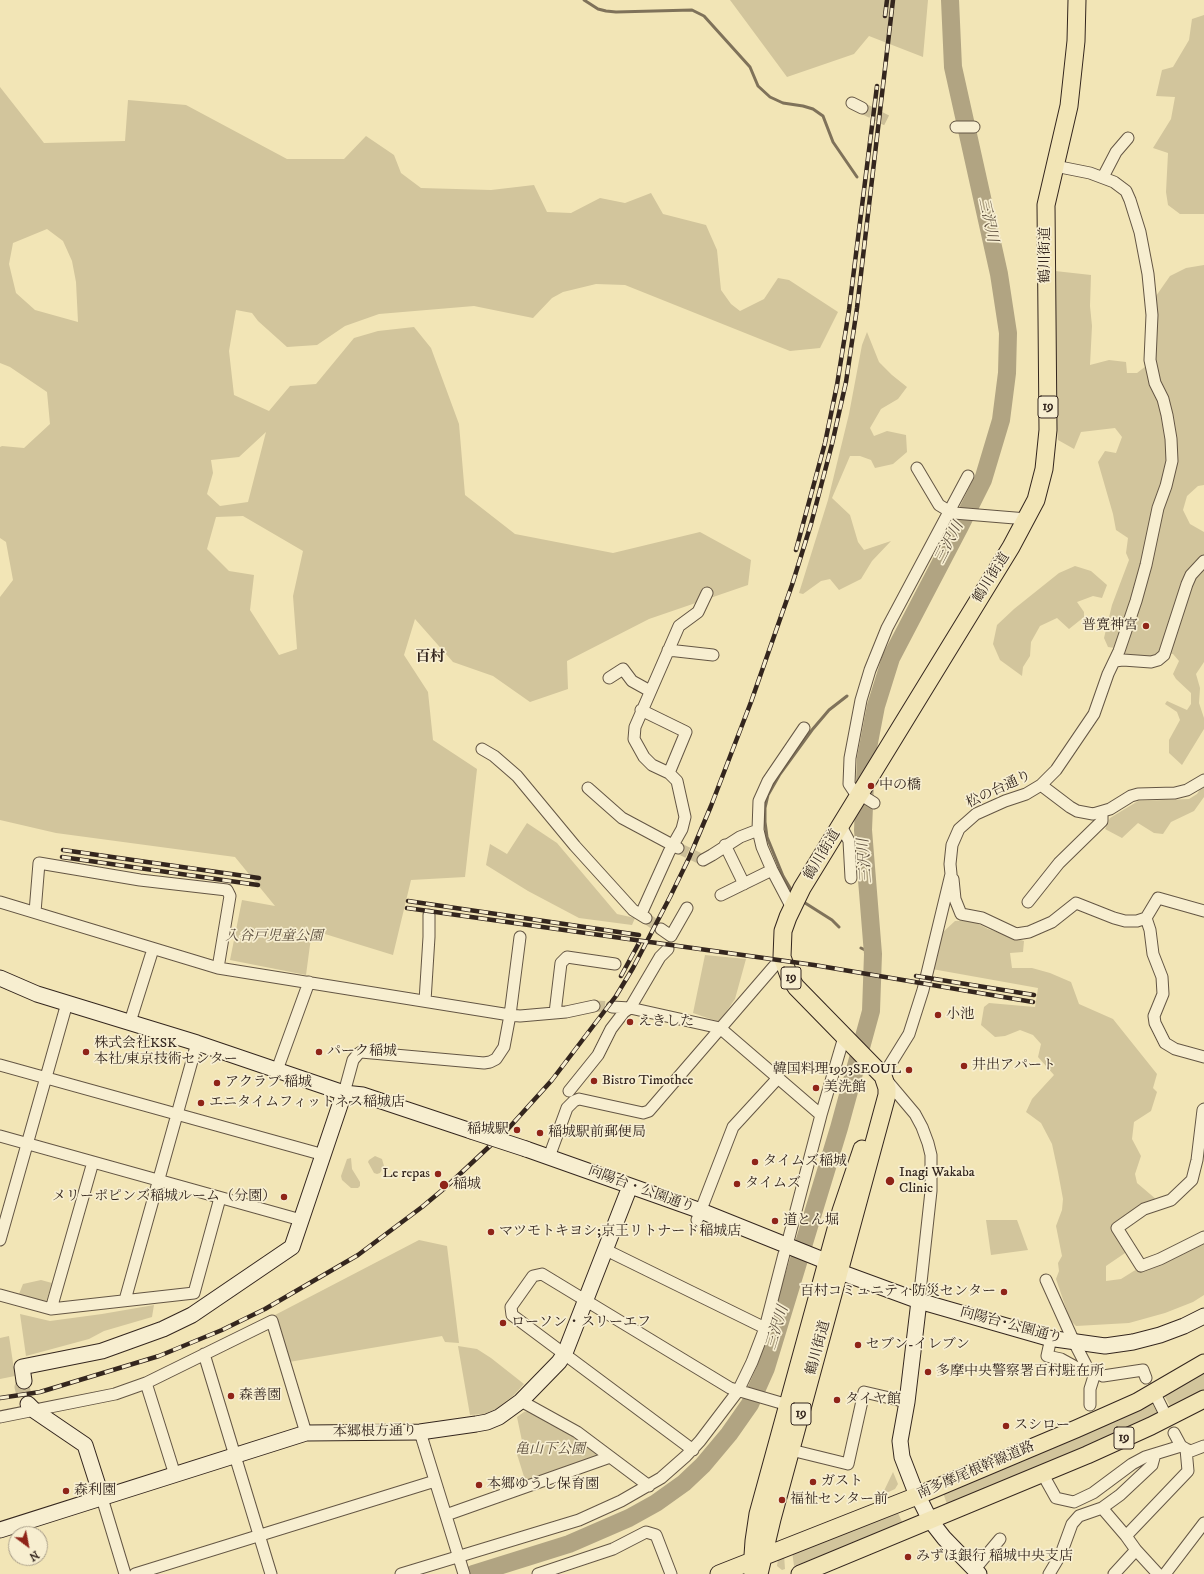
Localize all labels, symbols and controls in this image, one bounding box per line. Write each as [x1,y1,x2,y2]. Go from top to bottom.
water label: 三沢川 [974,196,1000,244]
street label: 鶴川街道 [1038,227,1054,283]
road number: 19 [1038,396,1058,418]
water label: 三沢川 [932,519,968,567]
street label: 鶴川街道 [970,550,1014,606]
place label: 普寛神宮 [1082,618,1138,634]
marker: 普寛神宮 [1141,621,1151,631]
district label: 百村 [415,649,445,667]
street label: 松の台通り [964,768,1034,812]
place label: 中の橋 [879,778,921,794]
marker: 中の橋 [866,781,876,791]
street label: 鶴川街道 [801,827,845,883]
water label: 三沢川 [855,838,877,884]
park label: 入谷戸児童公園 [225,929,323,945]
road number: 19 [781,967,801,989]
place label: 小池 [946,1007,974,1023]
marker: 小池 [933,1010,943,1020]
place label: えきした [638,1014,694,1030]
marker: えきした [625,1017,635,1027]
place label: 株式会社KSK 本社/東京技術センター [94,1036,238,1068]
place label: パーク稲城 [327,1044,397,1060]
marker: 株式会社KSK 本社/東京技術センター [81,1047,91,1057]
marker: パーク稲城 [314,1047,324,1057]
place label: 井出アパート [972,1058,1056,1074]
marker: 井出アパート [959,1061,969,1071]
place label: 韓国料理1993SEOUL [773,1062,901,1078]
marker: 韓国料理1993SEOUL [904,1065,914,1075]
place label: Bistro Timothee [602,1073,693,1089]
place label: アクラブ 稲城 [225,1075,312,1091]
marker: Bistro Timothee [589,1076,599,1086]
marker: アクラブ 稲城 [212,1078,222,1088]
place label: 美洗館 [824,1080,866,1096]
marker: 美洗館 [811,1083,821,1093]
place label: エニタイムフィットネス稲城店 [209,1095,405,1111]
marker: エニタイムフィットネス稲城店 [196,1098,206,1108]
place label: 稲城駅 [467,1122,509,1138]
marker: 稲城駅 [512,1125,522,1135]
place label: 稲城駅前郵便局 [548,1125,646,1141]
marker: 稲城駅前郵便局 [535,1128,545,1138]
place label: タイムズ稲城 [763,1154,847,1170]
marker: タイムズ稲城 [750,1157,760,1167]
street label: 向陽台・公園通り [586,1163,696,1217]
place label: Inagi Wakaba Clinic [899,1165,975,1198]
place label: Le repas [382,1166,430,1182]
marker: Le repas [433,1169,443,1179]
marker: Inagi Wakaba Clinic [884,1175,896,1187]
place label: タイムズ [745,1176,801,1192]
place label: 稲城 [453,1177,481,1193]
marker: 稲城 [438,1179,450,1191]
marker: タイムズ [732,1179,742,1189]
place label: メリーポピンズ稲城ルーム（分園） [52,1189,276,1205]
marker: メリーポピンズ稲城ルーム（分園） [279,1192,289,1202]
place label: 道とん堀 [783,1213,839,1229]
marker: 道とん堀 [770,1216,780,1226]
place label: マツモトキヨシ;京王リトナード稲城店 [499,1224,741,1240]
marker: マツモトキヨシ;京王リトナード稲城店 [486,1227,496,1237]
place label: 百村コミュニティ防災センター [800,1284,996,1300]
marker: 百村コミュニティ防災センター [999,1287,1009,1297]
water label: 三沢川 [763,1304,793,1352]
street label: 向陽台･公園通り [958,1304,1064,1348]
place label: ローソン・スリーエフ [511,1315,651,1331]
marker: ローソン・スリーエフ [498,1318,508,1328]
street label: 鶴川街道 [804,1319,834,1377]
place label: セブン-イレブン [866,1337,970,1353]
marker: セブン-イレブン [853,1340,863,1350]
place label: 多摩中央警察署百村駐在所 [936,1364,1104,1380]
marker: 多摩中央警察署百村駐在所 [923,1367,933,1377]
place label: 森善園 [239,1388,281,1404]
marker: 森善園 [226,1391,236,1401]
place label: タイヤ館 [845,1392,901,1408]
marker: タイヤ館 [832,1395,842,1405]
road number: 19 [791,1403,811,1425]
place label: スシロー [1014,1418,1070,1434]
marker: スシロー [1001,1421,1011,1431]
street label: 本郷根方通り [333,1423,417,1441]
road number: 19 [1114,1427,1134,1449]
street label: 南多摩尾根幹線道路 [915,1439,1037,1503]
park label: 亀山下公園 [515,1442,585,1458]
place label: ガスト [821,1474,863,1490]
place label: 本郷ゆうし保育園 [487,1477,599,1493]
marker: ガスト [808,1477,818,1487]
marker: 本郷ゆうし保育園 [474,1480,484,1490]
place label: 森利園 [74,1483,116,1499]
marker: 森利園 [61,1486,71,1496]
place label: 福祉センター前 [790,1492,888,1508]
marker: 福祉センター前 [777,1495,787,1505]
north arrow [8,1526,48,1566]
text: N [26,1547,41,1564]
place label: みずほ銀行 稲城中央支店 [916,1549,1073,1565]
marker: みずほ銀行 稲城中央支店 [903,1552,913,1562]

